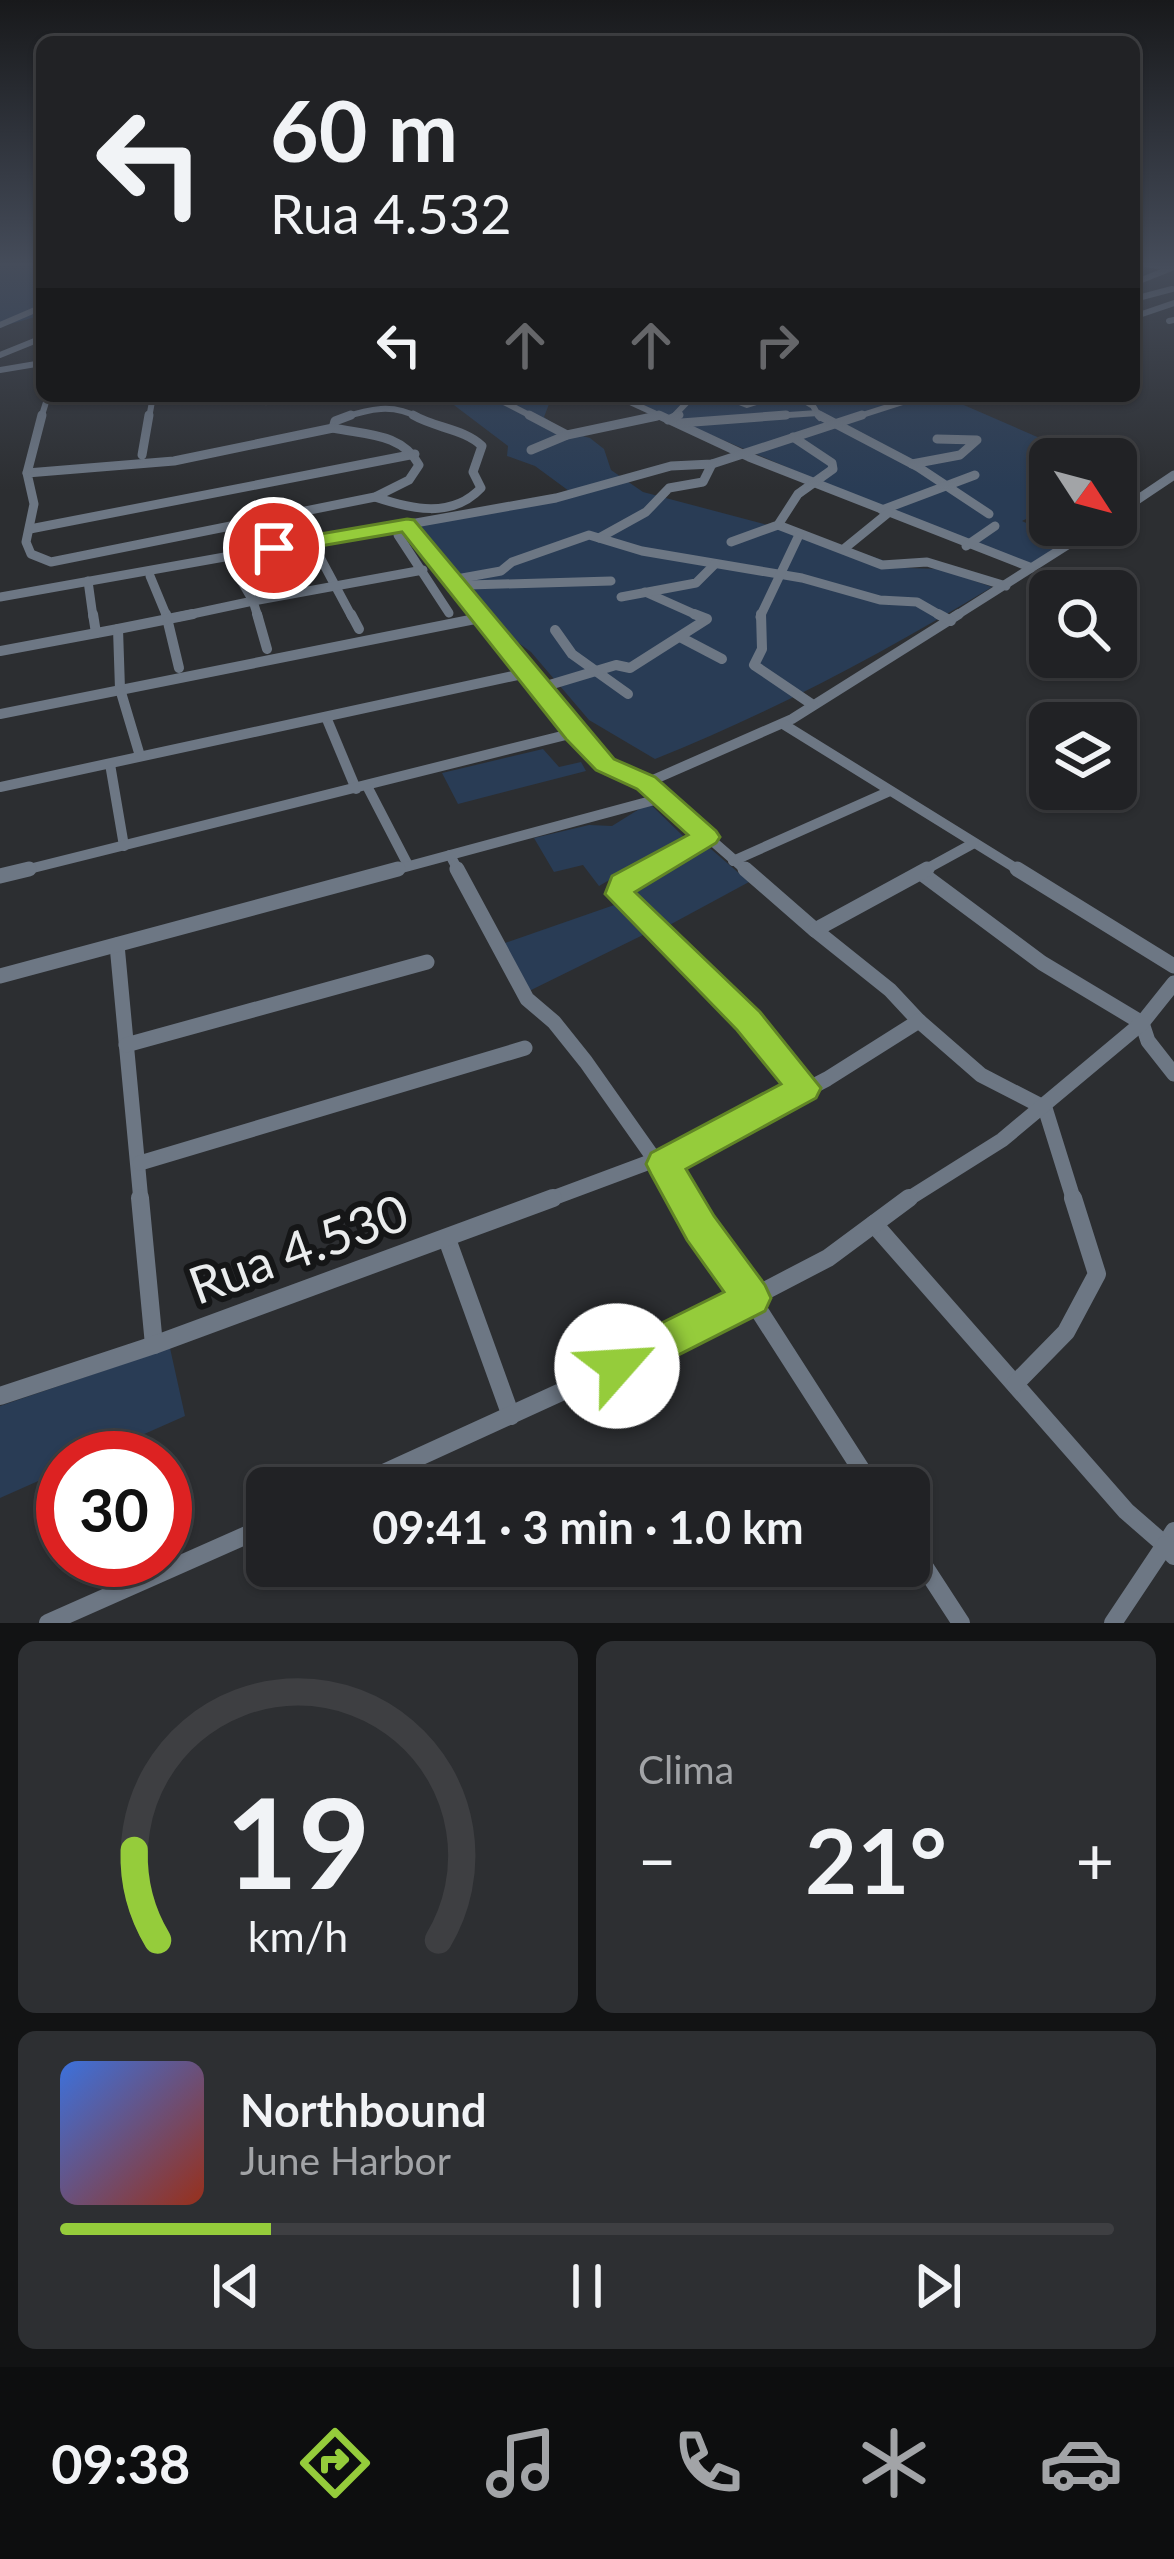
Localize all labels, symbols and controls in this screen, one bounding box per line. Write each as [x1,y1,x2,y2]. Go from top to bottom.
text: 60 m [270,79,458,180]
icon: left [72,84,228,240]
text: Rua 4.532 [270,181,512,246]
icon: left [366,312,432,378]
icon: ahead [492,312,558,378]
icon: ahead [618,312,684,378]
icon: right [744,312,810,378]
north arrow [1029,438,1137,546]
map controls [1029,438,1137,810]
pin [223,497,325,599]
icon: arrive [241,515,307,581]
button: search [1029,570,1137,678]
button: layers [1029,702,1137,810]
street label: Rua 4.530 [180,1180,416,1316]
position arrow [554,1303,680,1429]
speed limit sign: 30 [36,1431,192,1587]
text: 09:41 · 3 min · 1.0 km [372,1500,804,1554]
text: Clima [638,1746,734,1792]
text: 19 [226,1766,370,1916]
text: 21° [805,1805,947,1913]
text: − [638,1820,676,1899]
text: + [1076,1820,1114,1899]
text: km/h [248,1910,348,1961]
text: Northbound [240,2083,486,2137]
text: June Harbor [240,2137,451,2183]
icon: previous [203,2253,269,2319]
icon: pause [554,2253,620,2319]
icon: next [905,2253,971,2319]
icon: directions [293,2421,377,2505]
icon: music [479,2421,563,2505]
icon: phone [666,2421,750,2505]
icon: climate [852,2421,936,2505]
icon: car [1039,2421,1123,2505]
text: 09:38 [51,2431,190,2496]

